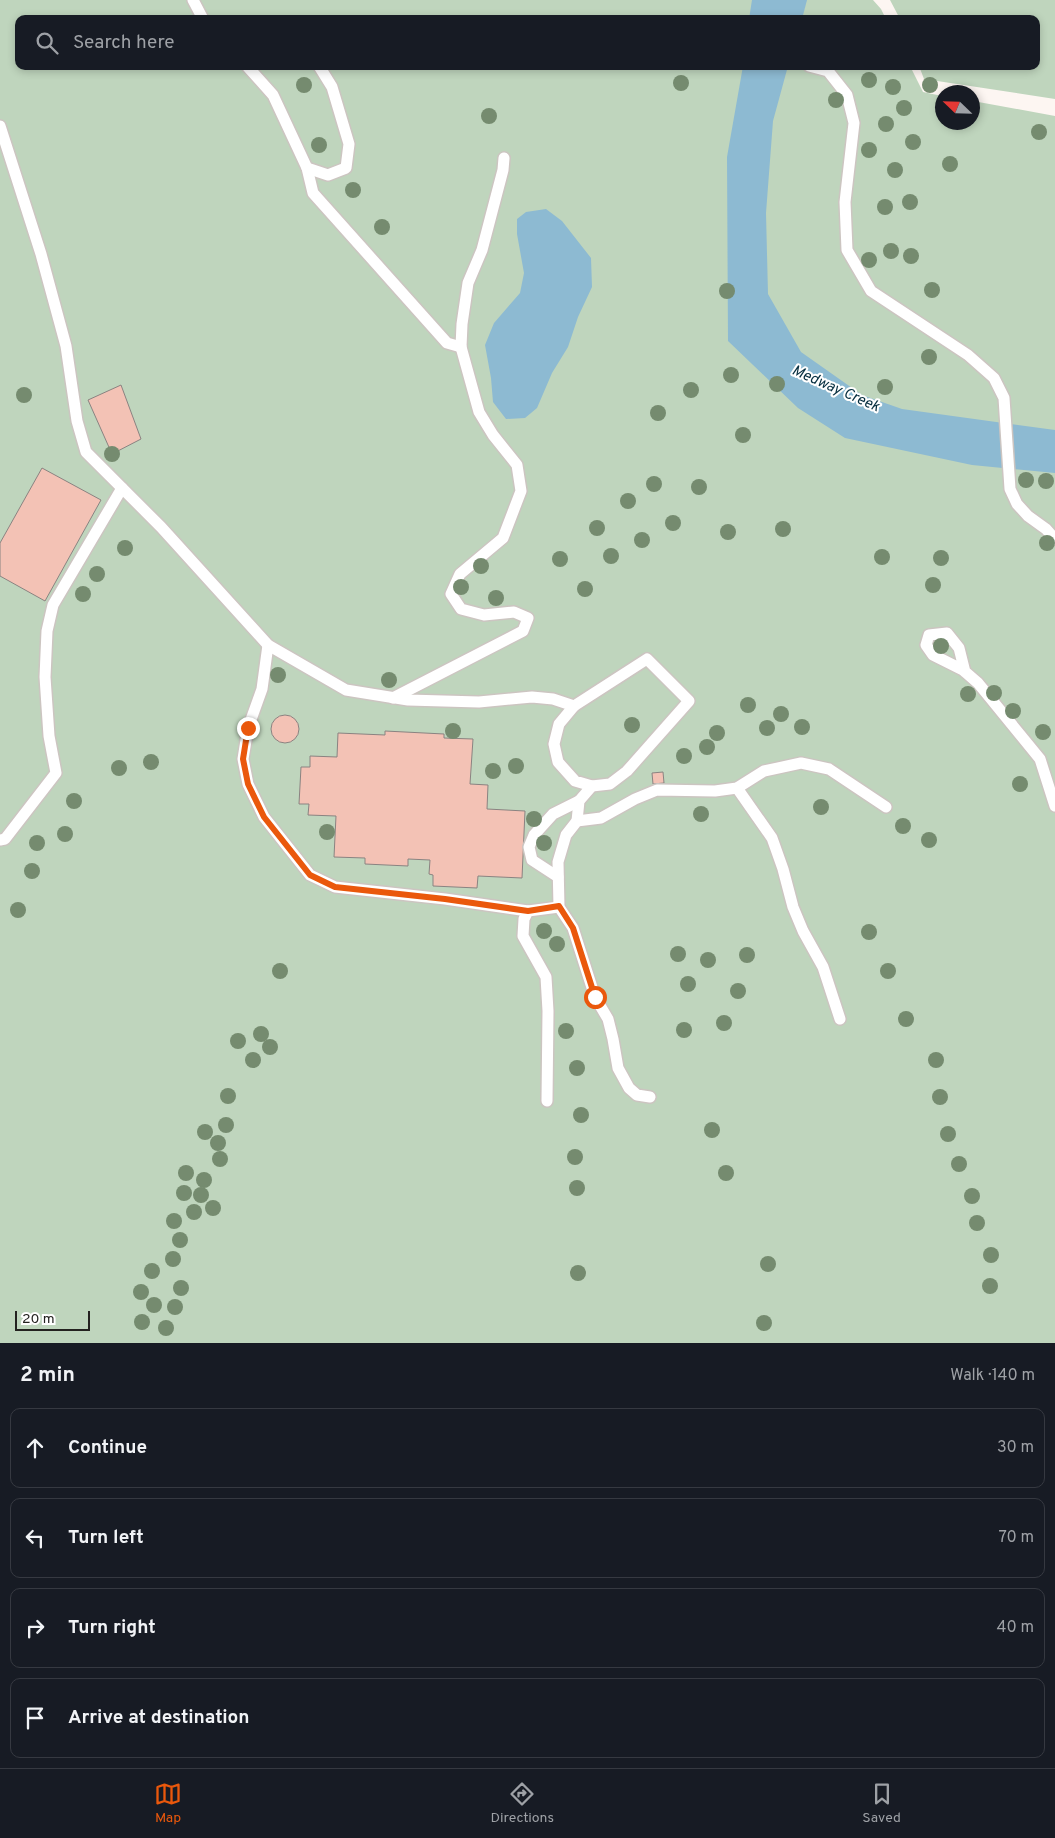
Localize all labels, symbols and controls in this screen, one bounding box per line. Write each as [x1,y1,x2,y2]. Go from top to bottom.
search box [15,15,1040,70]
icon: search [33,29,61,57]
text: Search here [73,31,175,55]
north arrow [935,85,980,130]
water label: Medway Creek [789,362,883,417]
route end [237,717,260,740]
route start [584,986,607,1009]
scale bar [15,1308,90,1331]
text: 20 m [22,1311,55,1328]
text: 2 min [20,1362,75,1389]
text: Walk · 140 m [950,1366,1035,1386]
icon: ahead [21,1434,49,1462]
text: Continue [68,1436,147,1460]
text: 30 m [997,1438,1034,1458]
icon: left [21,1524,49,1552]
text: Turn left [68,1526,144,1550]
text: 70 m [999,1528,1034,1548]
icon: right [21,1614,49,1642]
text: Turn right [68,1616,156,1640]
text: 40 m [996,1618,1034,1638]
icon: arrive [21,1704,49,1732]
text: Arrive at destination [68,1706,249,1730]
tab: Map [154,1780,182,1827]
tab: Directions [490,1780,554,1827]
tab: Saved [862,1780,901,1827]

